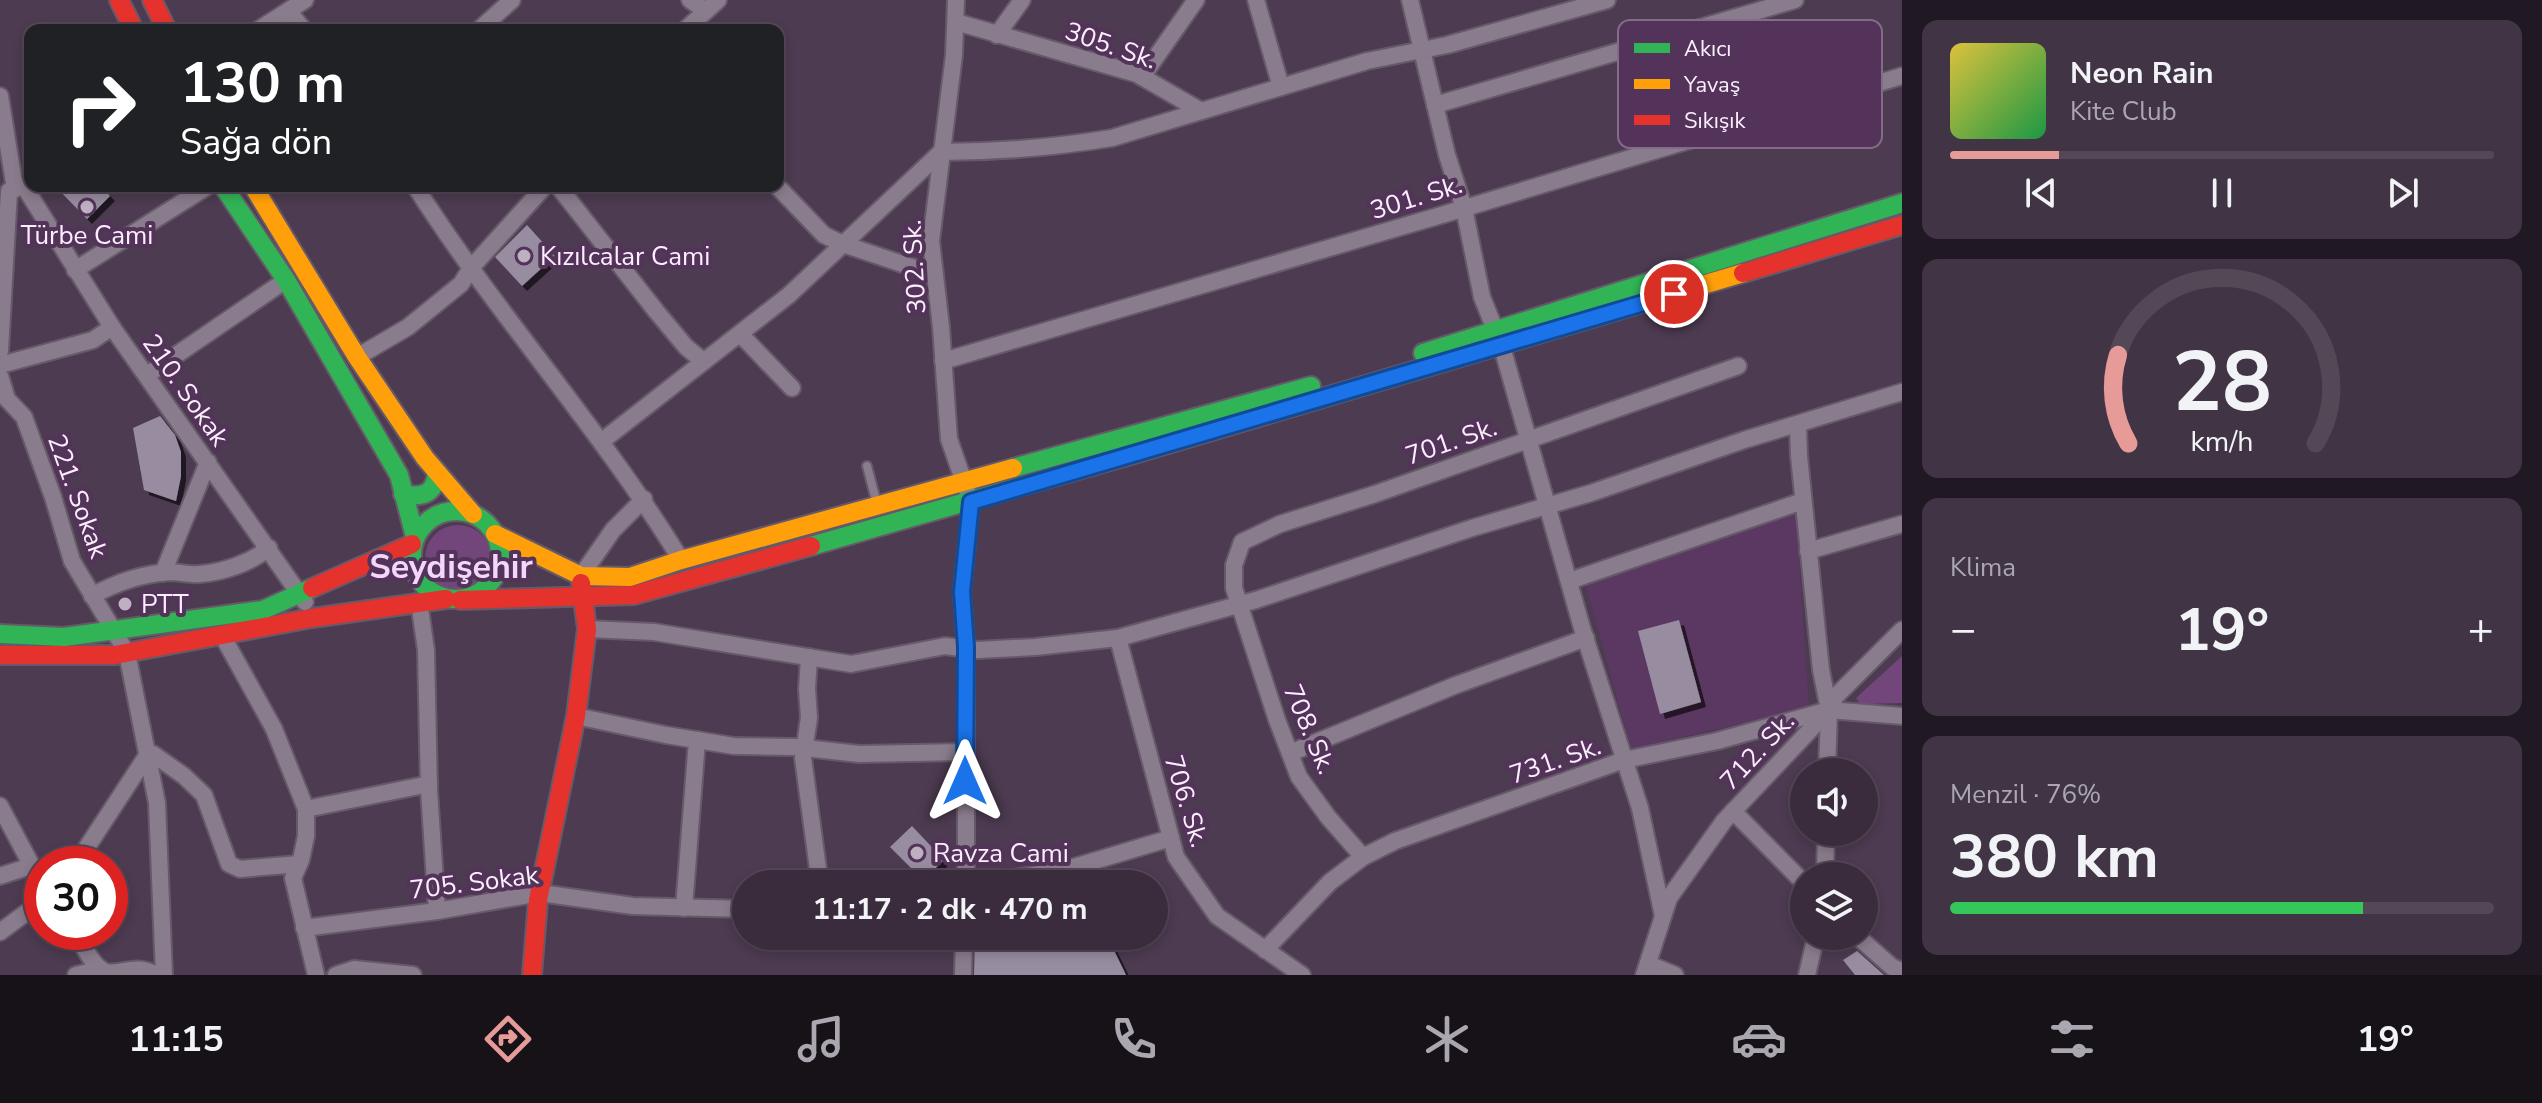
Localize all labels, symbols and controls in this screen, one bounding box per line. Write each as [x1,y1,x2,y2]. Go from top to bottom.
street label: 305. Sk. [1060,14,1161,77]
legend [1618,20,1882,148]
text: Akıcı [1684,34,1731,64]
text: 130 m [180,45,345,122]
text: Neon Rain [2070,53,2214,94]
icon: right [48,56,152,160]
text: Yavaş [1683,70,1740,100]
text: Kite Club [2070,94,2177,129]
text: Sıkışık [1684,106,1746,136]
text: Sağa dön [180,118,332,167]
street label: 301. Sk. [1366,167,1467,228]
icon: previous [2019,171,2063,215]
icon: pause [2200,171,2244,215]
icon: next [2381,171,2425,215]
marker: Türbe Cami [78,198,96,216]
place label: Türbe Cami [21,218,153,253]
street label: 302. Sk. [895,219,934,315]
place label: Kızılcalar Cami [540,239,710,274]
marker: Kızılcalar Cami [515,247,533,265]
pin [1640,260,1708,328]
icon: arrive [1652,272,1696,316]
text: 28 [2172,326,2272,439]
street label: 210. Sokak [134,327,238,454]
street label: 701. Sk. [1401,410,1502,473]
text: km/h [2191,422,2253,461]
street label: 221. Sokak [39,429,116,564]
district label: Seydişehir [369,544,533,590]
text: Klima [1950,550,2016,585]
place label: PTT [141,587,189,622]
text: 19° [2175,589,2269,671]
marker: PTT [116,595,134,613]
text: − [1950,600,1976,660]
text: + [2468,600,2494,660]
street label: 708. Sk. [1275,679,1344,780]
street label: 712. Sk. [1712,705,1802,798]
street label: 731. Sk. [1505,729,1606,792]
position arrow [923,739,1007,823]
street label: 706. Sk. [1156,751,1217,852]
map controls [1790,758,1878,950]
button: sound [1790,758,1878,846]
text: Menzil · 76% [1950,777,2101,812]
text: 380 km [1950,816,2159,898]
place label: Ravza Cami [933,836,1069,871]
marker: Ravza Cami [908,844,926,862]
speed limit sign: 30 [24,846,128,950]
street label: 705. Sokak [408,857,541,908]
button: layers [1790,862,1878,950]
text: 11:17 · 2 dk · 470 m [812,889,1088,930]
icon: directions [480,1011,536,1067]
icon: music [793,1011,849,1067]
icon: phone [1106,1011,1162,1067]
icon: climate [1419,1011,1475,1067]
icon: car [1731,1011,1787,1067]
icon: filters [2044,1011,2100,1067]
text: 11:15 [128,1015,224,1064]
text: 19° [2357,1015,2414,1064]

